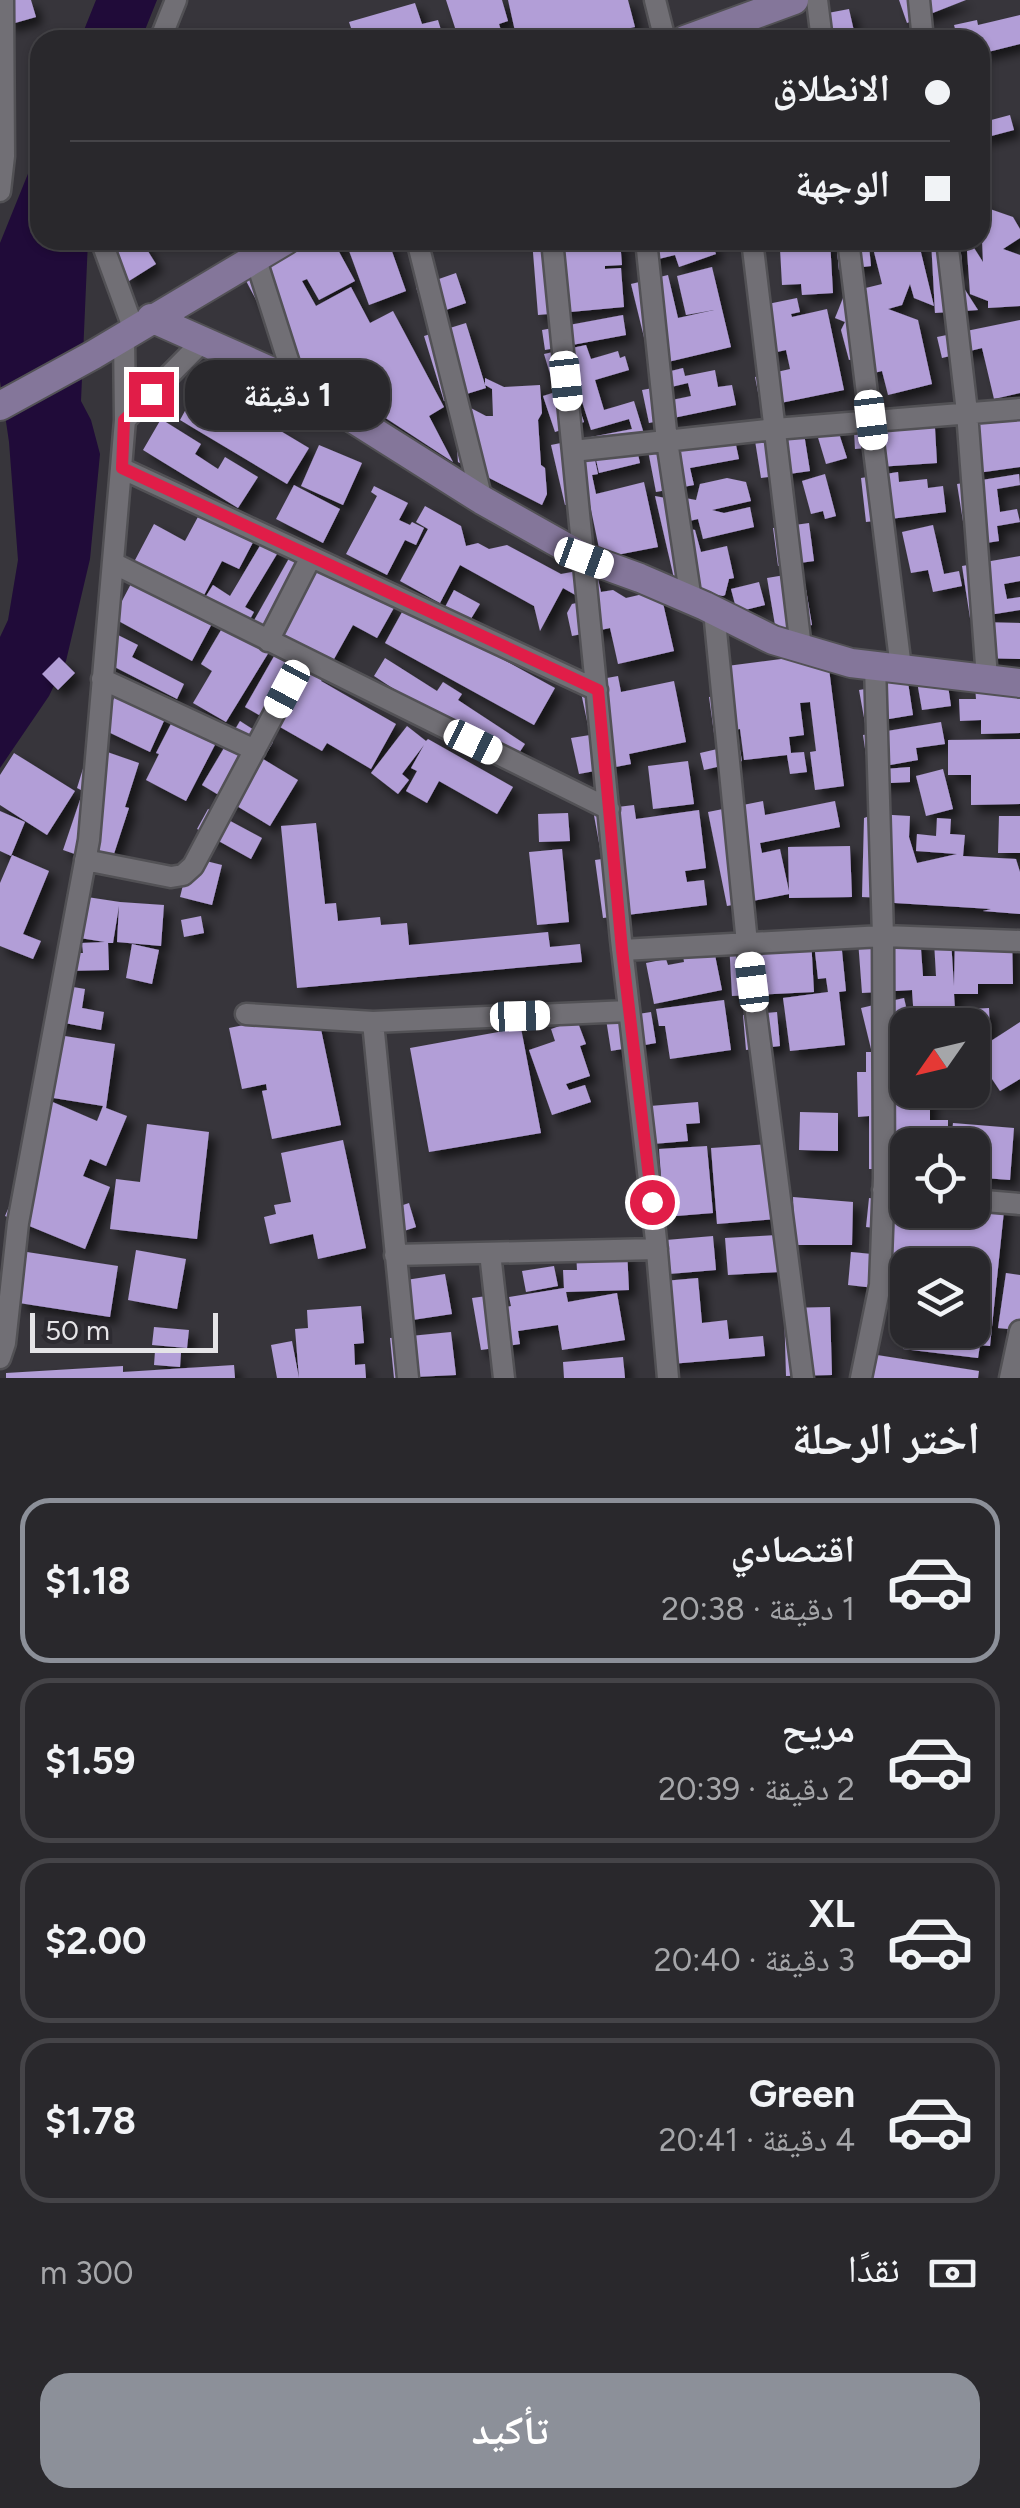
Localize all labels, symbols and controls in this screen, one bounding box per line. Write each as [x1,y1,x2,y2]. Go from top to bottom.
text: الانطلاق [772,65,890,111]
text: الوجهة [795,161,890,207]
car [548,350,584,412]
callout: 1 دقيقة [186,359,391,429]
route end [129,372,174,417]
text: 1 دقيقة [243,376,332,414]
car [852,388,890,452]
car [551,534,617,582]
car [260,655,314,723]
car [439,715,507,769]
car [733,950,771,1014]
car [489,1000,551,1032]
north arrow [890,1008,990,1108]
map controls [890,1008,990,1348]
button: locate [890,1128,990,1228]
route start [630,1180,675,1225]
button: layers [890,1248,990,1348]
scale bar [30,1308,218,1352]
text: 50 m [45,1313,110,1347]
text: اختر الرحلة [792,1411,980,1465]
text: اقتصادي [731,1526,855,1572]
icon: car [885,1536,975,1626]
text: $1.18 [45,1558,131,1604]
text: 1 دقيقة · 20:38 [661,1590,855,1628]
text: مريح [781,1706,855,1752]
icon: car [885,1716,975,1806]
text: $1.59 [45,1738,136,1784]
text: 2 دقيقة · 20:39 [658,1770,855,1808]
text: XL [809,1891,855,1937]
icon: car [885,1896,975,1986]
text: $2.00 [45,1918,147,1964]
text: 3 دقيقة · 20:40 [654,1941,855,1979]
text: Green [749,2071,855,2117]
icon: car [885,2076,975,2166]
text: $1.78 [45,2098,136,2144]
text: 4 دقيقة · 20:41 [659,2121,855,2159]
text: نقدًا [848,2246,900,2292]
icon: cash [925,2246,980,2301]
text: 300 m [40,2254,134,2292]
button: تأكيد [40,2373,980,2488]

